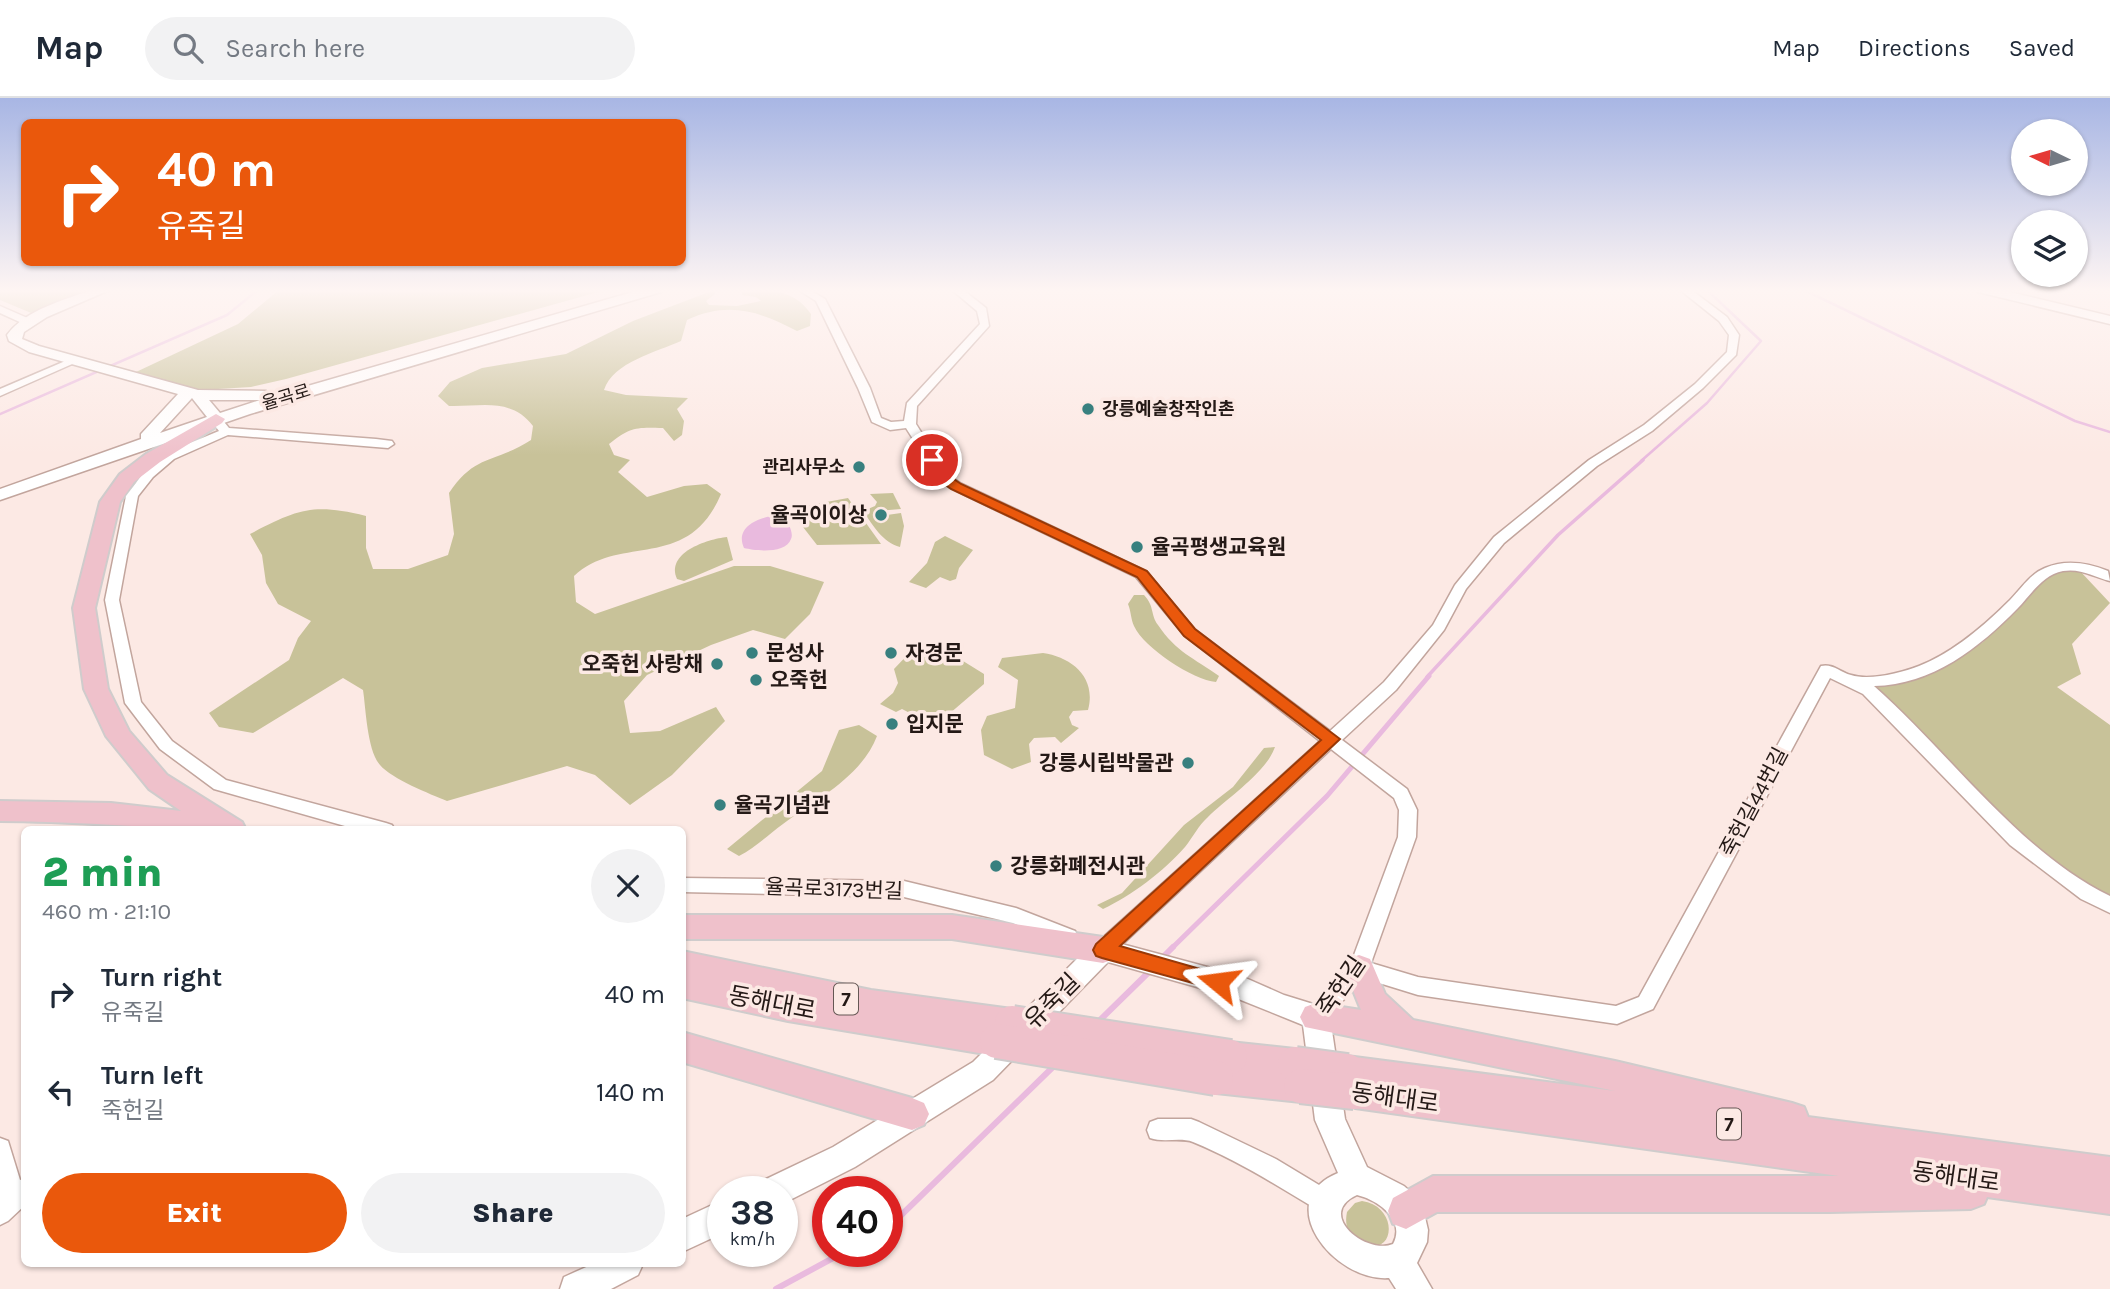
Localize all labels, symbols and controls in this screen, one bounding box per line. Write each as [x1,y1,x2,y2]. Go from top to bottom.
search box [145,17,635,80]
text: Map [35,29,103,67]
icon: search [169,29,207,67]
text: Search here [225,33,365,64]
text: Map [1772,34,1820,62]
text: Directions [1858,34,1971,62]
text: Saved [2009,34,2075,62]
north arrow [2011,119,2088,196]
map controls [2011,119,2088,287]
text: 40 m [157,141,276,198]
icon: right [42,147,133,238]
text: 유죽길 [157,208,245,245]
button: layers [2011,210,2088,287]
street label: 율곡로 [259,379,313,415]
place label: 강릉예술창작인촌 [1102,398,1234,420]
marker: 강릉예술창작인촌 [1080,401,1096,417]
pin [902,430,962,490]
icon: arrive [913,441,951,479]
place label: 관리사무소 [762,456,845,478]
marker: 관리사무소 [851,459,867,475]
place label: 율곡이이상 [770,503,867,527]
marker: 율곡이이상 [873,507,889,523]
place label: 율곡평생교육원 [1151,535,1286,559]
marker: 율곡평생교육원 [1129,539,1145,555]
place label: 문성사 [766,641,824,665]
place label: 자경문 [905,641,963,665]
marker: 문성사 [744,645,760,661]
marker: 자경문 [883,645,899,661]
place label: 오죽헌 사랑채 [582,652,703,676]
marker: 오죽헌 사랑채 [709,656,725,672]
place label: 오죽헌 [770,668,828,692]
marker: 오죽헌 [748,672,764,688]
place label: 입지문 [906,712,964,736]
marker: 입지문 [884,716,900,732]
street label: 죽헌길44번길 [1715,743,1793,861]
place label: 강릉시립박물관 [1039,751,1174,775]
marker: 강릉시립박물관 [1180,755,1196,771]
place label: 율곡기념관 [734,793,831,817]
marker: 율곡기념관 [712,797,728,813]
text: 2 min [42,847,162,897]
button: close [591,849,665,923]
place label: 강릉화폐전시관 [1010,854,1145,878]
marker: 강릉화폐전시관 [988,858,1004,874]
street label: 율곡로3173번길 [765,875,903,903]
text: 460 m · 21:10 [42,898,171,925]
position arrow [1181,945,1255,1019]
street label: 죽헌길 [1311,951,1371,1021]
text: Turn right [101,962,222,993]
street label: 유죽길 [1019,968,1085,1034]
icon: right [42,975,80,1013]
text: 40 m [605,979,665,1010]
street label: 동해대로 [726,981,818,1025]
road number: 7 [834,984,858,1015]
text: 유죽길 [101,999,164,1026]
text: Turn left [101,1060,203,1091]
icon: left [42,1073,80,1111]
text: 140 m [596,1077,665,1108]
street label: 동해대로 [1349,1078,1441,1118]
text: 죽헌길 [101,1097,164,1124]
road number: 7 [1717,1108,1741,1140]
street label: 동해대로 [1910,1157,2002,1197]
button: Exit [42,1173,347,1253]
button: Share [361,1173,665,1253]
speed limit sign: 40 [812,1176,903,1267]
text: 38 [730,1192,775,1233]
text: km/h [730,1228,775,1250]

